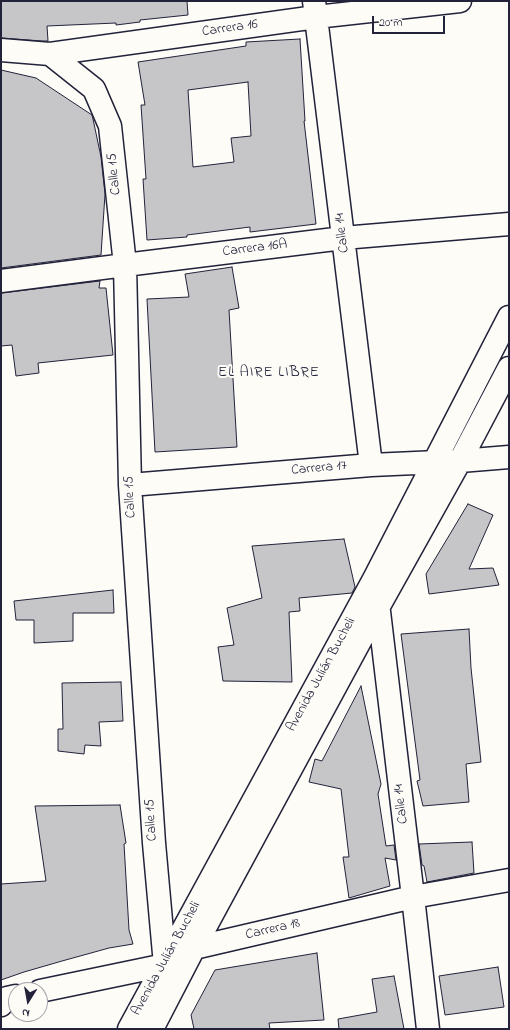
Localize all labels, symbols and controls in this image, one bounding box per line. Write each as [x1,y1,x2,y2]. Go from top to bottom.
scale bar [374,8,447,34]
text: 20 m [379,14,402,32]
street label: Carrera 16 [201,17,259,41]
street label: Calle 15 [104,152,126,196]
street label: Calle 14 [332,212,354,254]
street label: Carrera 16A [222,237,288,261]
district label: EL AIRE LIBRE [218,365,320,383]
street label: Carrera 17 [290,458,348,480]
street label: Calle 15 [122,475,140,519]
street label: Avenida Julián Bucheli [284,615,360,735]
street label: Calle 14 [391,783,413,825]
street label: Calle 15 [142,798,162,842]
street label: Avenida Julián Bucheli [129,899,205,1019]
street label: Carrera 18 [244,916,302,944]
north arrow [8,982,48,1022]
text: N [21,1004,31,1021]

